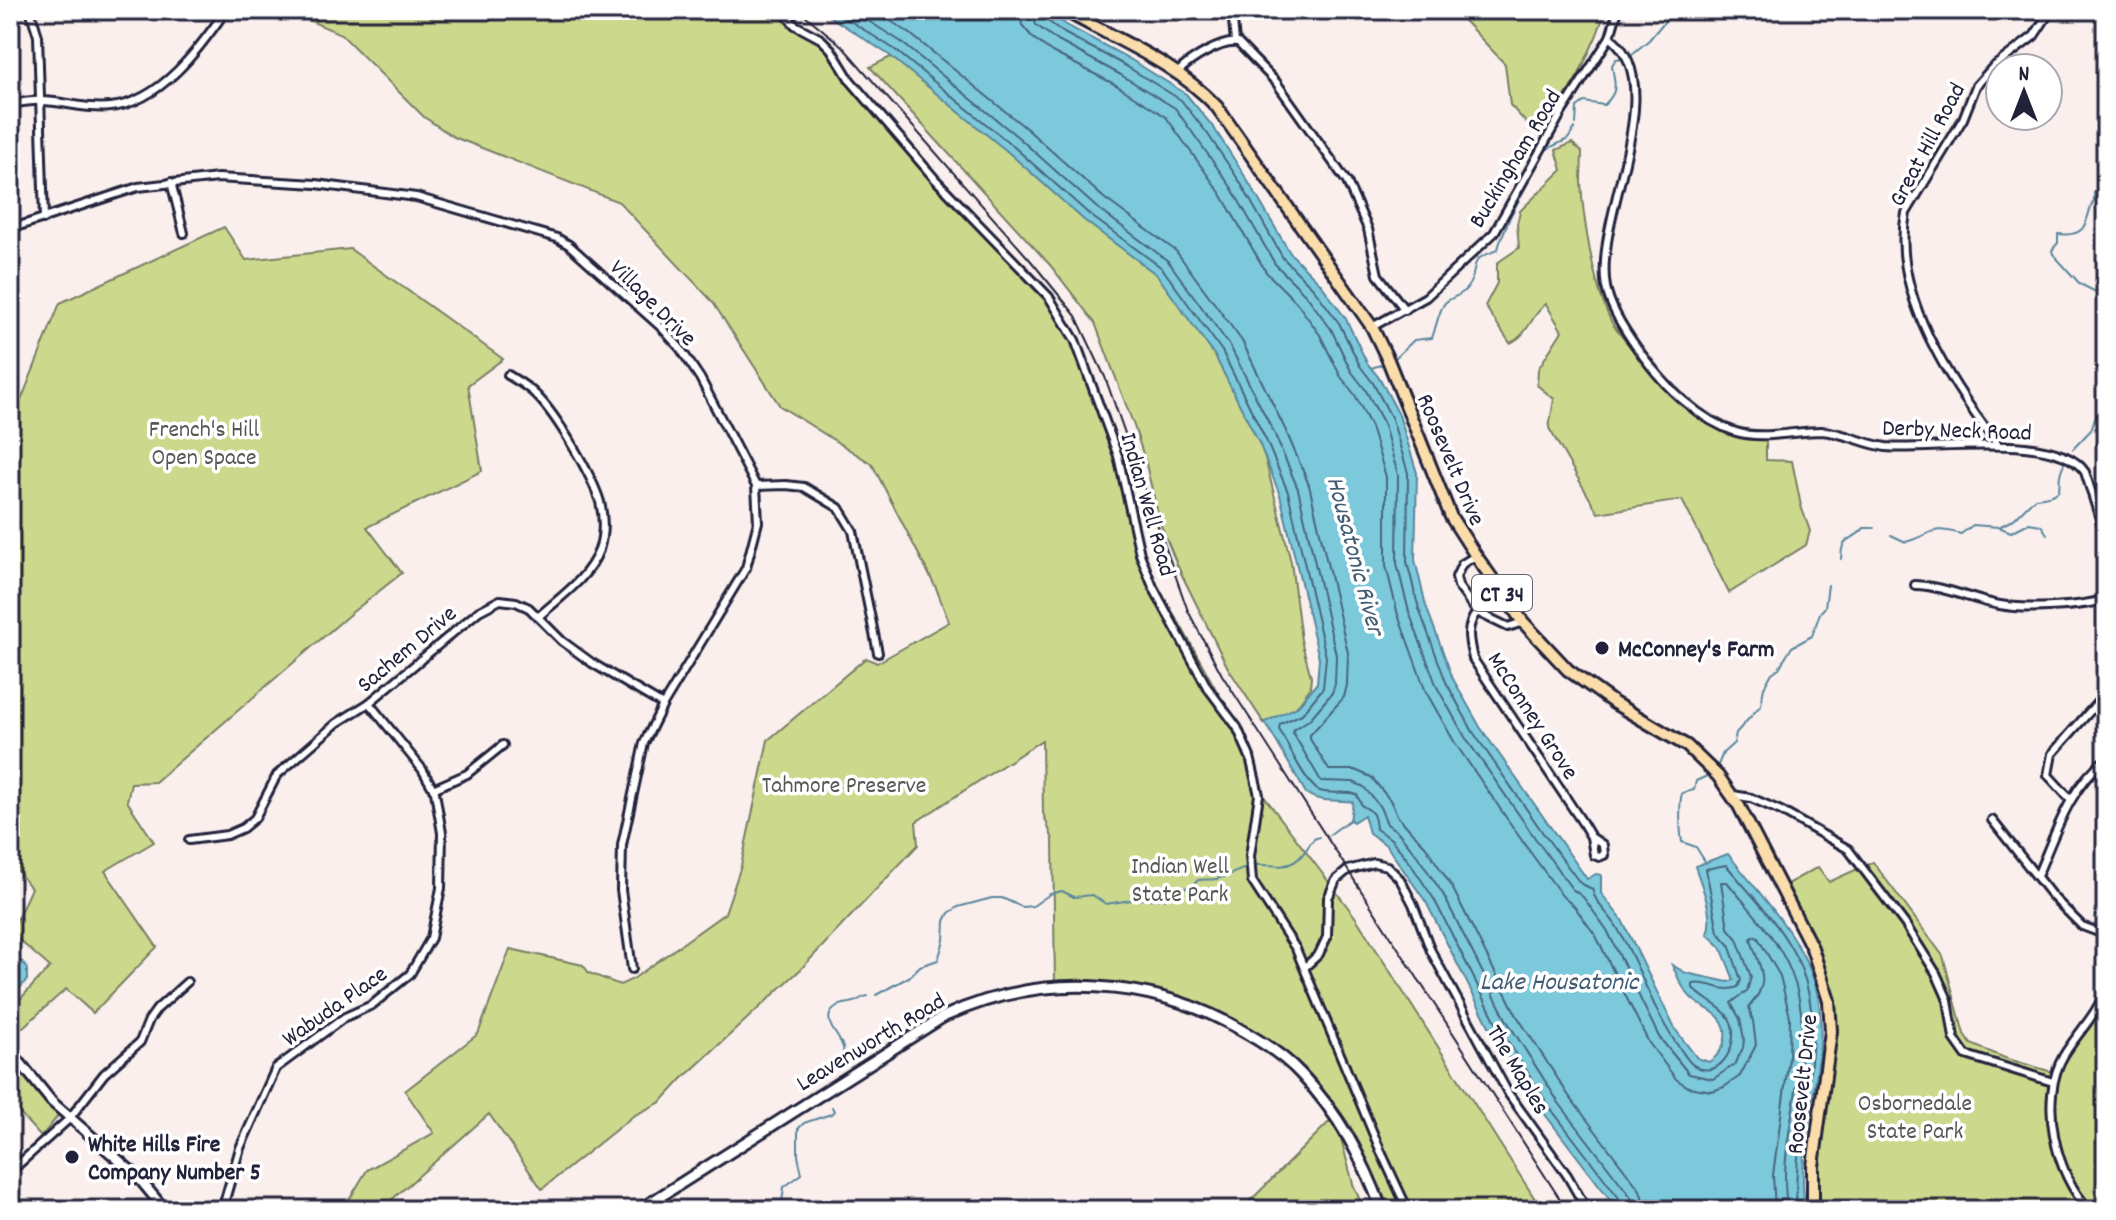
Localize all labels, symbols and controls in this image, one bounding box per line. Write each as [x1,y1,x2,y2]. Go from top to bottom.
north arrow [1984,52,2064,132]
text: N [2019,60,2030,91]
street label: Great Hill Road [1882,78,1976,213]
street label: Buckingham Road [1462,84,1571,235]
street label: Village Drive [600,253,703,356]
street label: Roosevelt Drive [1406,389,1492,532]
street label: Derby Neck Road [1881,412,2032,452]
park label: French's Hill Open Space [149,414,259,476]
street label: Indian Well Road [1109,429,1183,581]
water label: Housatonic River [1315,472,1393,643]
road number: CT 34 [1472,575,1532,611]
street label: Sachem Drive [351,598,465,702]
place label: McConney's Farm [1618,634,1774,668]
marker: McConney's Farm [1593,639,1611,657]
street label: McConney Grove [1477,646,1586,787]
park label: Tahmore Preserve [762,770,926,804]
park label: Indian Well State Park [1131,851,1229,913]
street label: Wabuda Place [276,959,395,1056]
water label: Lake Housatonic [1480,965,1640,1002]
street label: Leavenworth Road [791,986,953,1102]
street label: Roosevelt Drive [1780,1013,1828,1156]
street label: The Maples [1476,1019,1557,1122]
park label: Osbornedale State Park [1858,1088,1972,1150]
place label: White Hills Fire Company Number 5 [88,1129,261,1191]
marker: White Hills Fire Company Number 5 [63,1148,81,1166]

